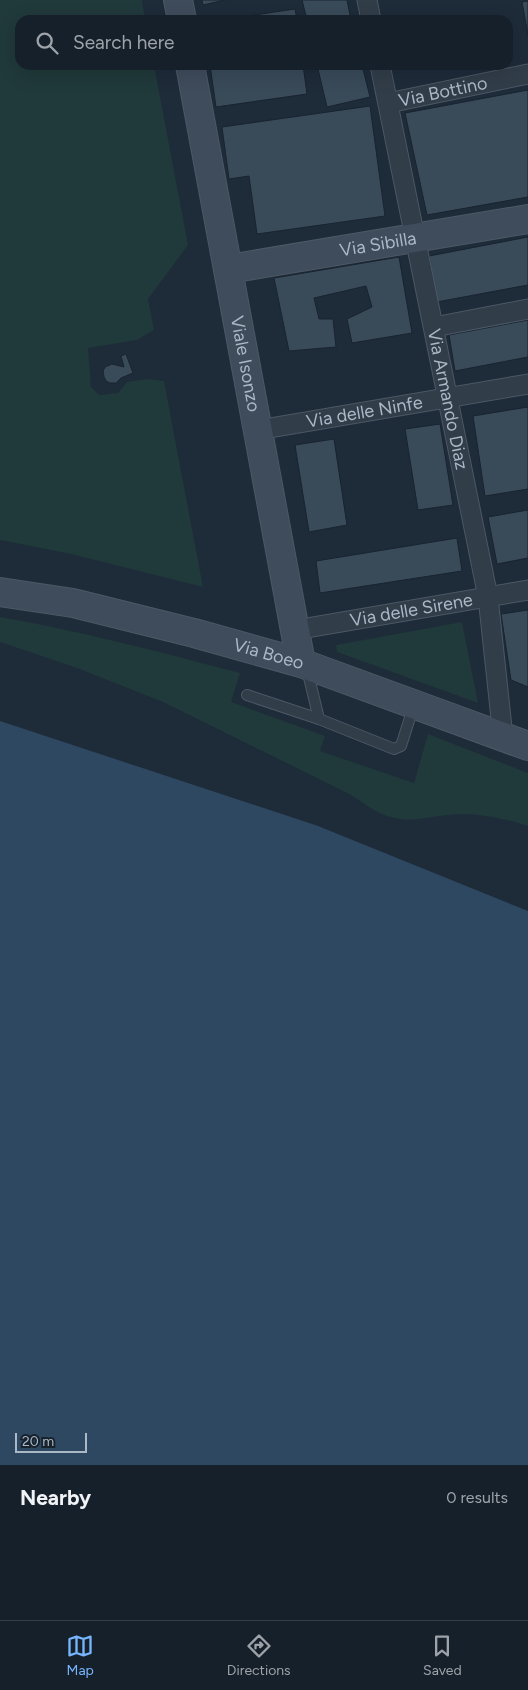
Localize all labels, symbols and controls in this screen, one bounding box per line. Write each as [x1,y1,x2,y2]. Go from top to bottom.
search box [15,15,513,70]
icon: search [33,29,61,57]
text: Search here [73,31,175,54]
street label: Via Bottino [397,72,489,112]
street label: Via Sibilla [338,227,418,261]
street label: Viale Isonzo [226,314,265,414]
street label: Via Armando Diaz [423,327,473,472]
street label: Via delle Ninfe [305,391,424,433]
street label: Via delle Sirene [348,589,474,631]
street label: Via Boeo [231,634,306,674]
scale bar [15,1430,88,1453]
text: 20 m [22,1433,54,1450]
text: Nearby [20,1485,91,1510]
text: 0 results [446,1488,508,1507]
tab: Map [66,1632,94,1679]
tab: Directions [227,1632,291,1679]
tab: Saved [423,1632,462,1679]

